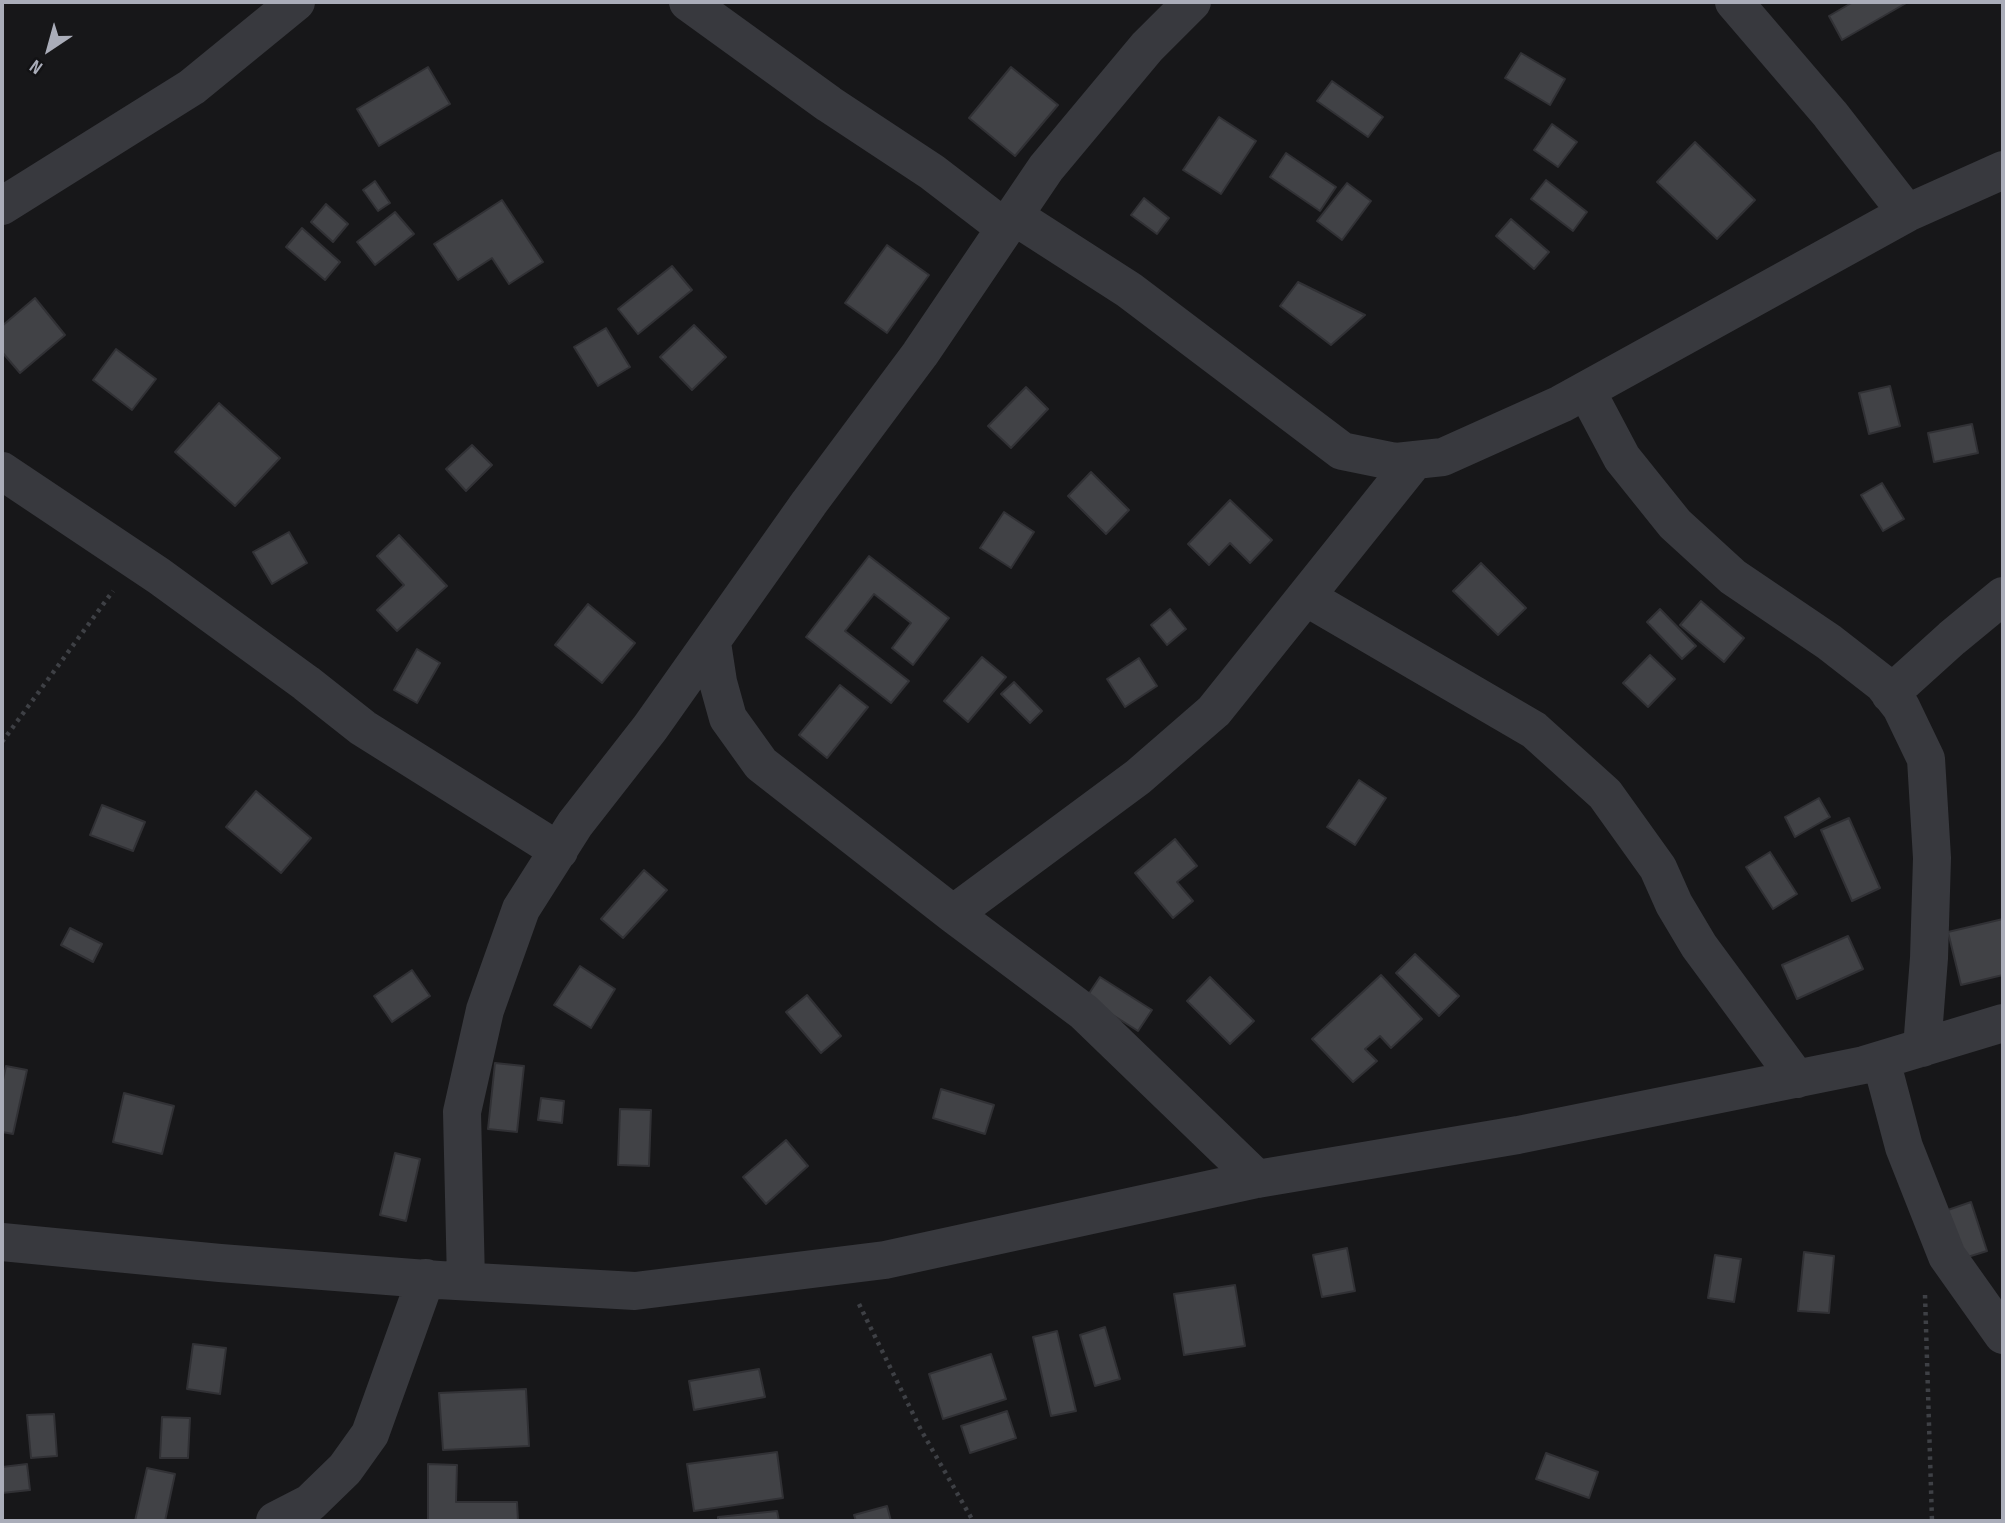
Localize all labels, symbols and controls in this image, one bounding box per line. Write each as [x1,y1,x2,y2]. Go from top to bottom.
north arrow [14,14,84,84]
text: N [25,54,47,79]

